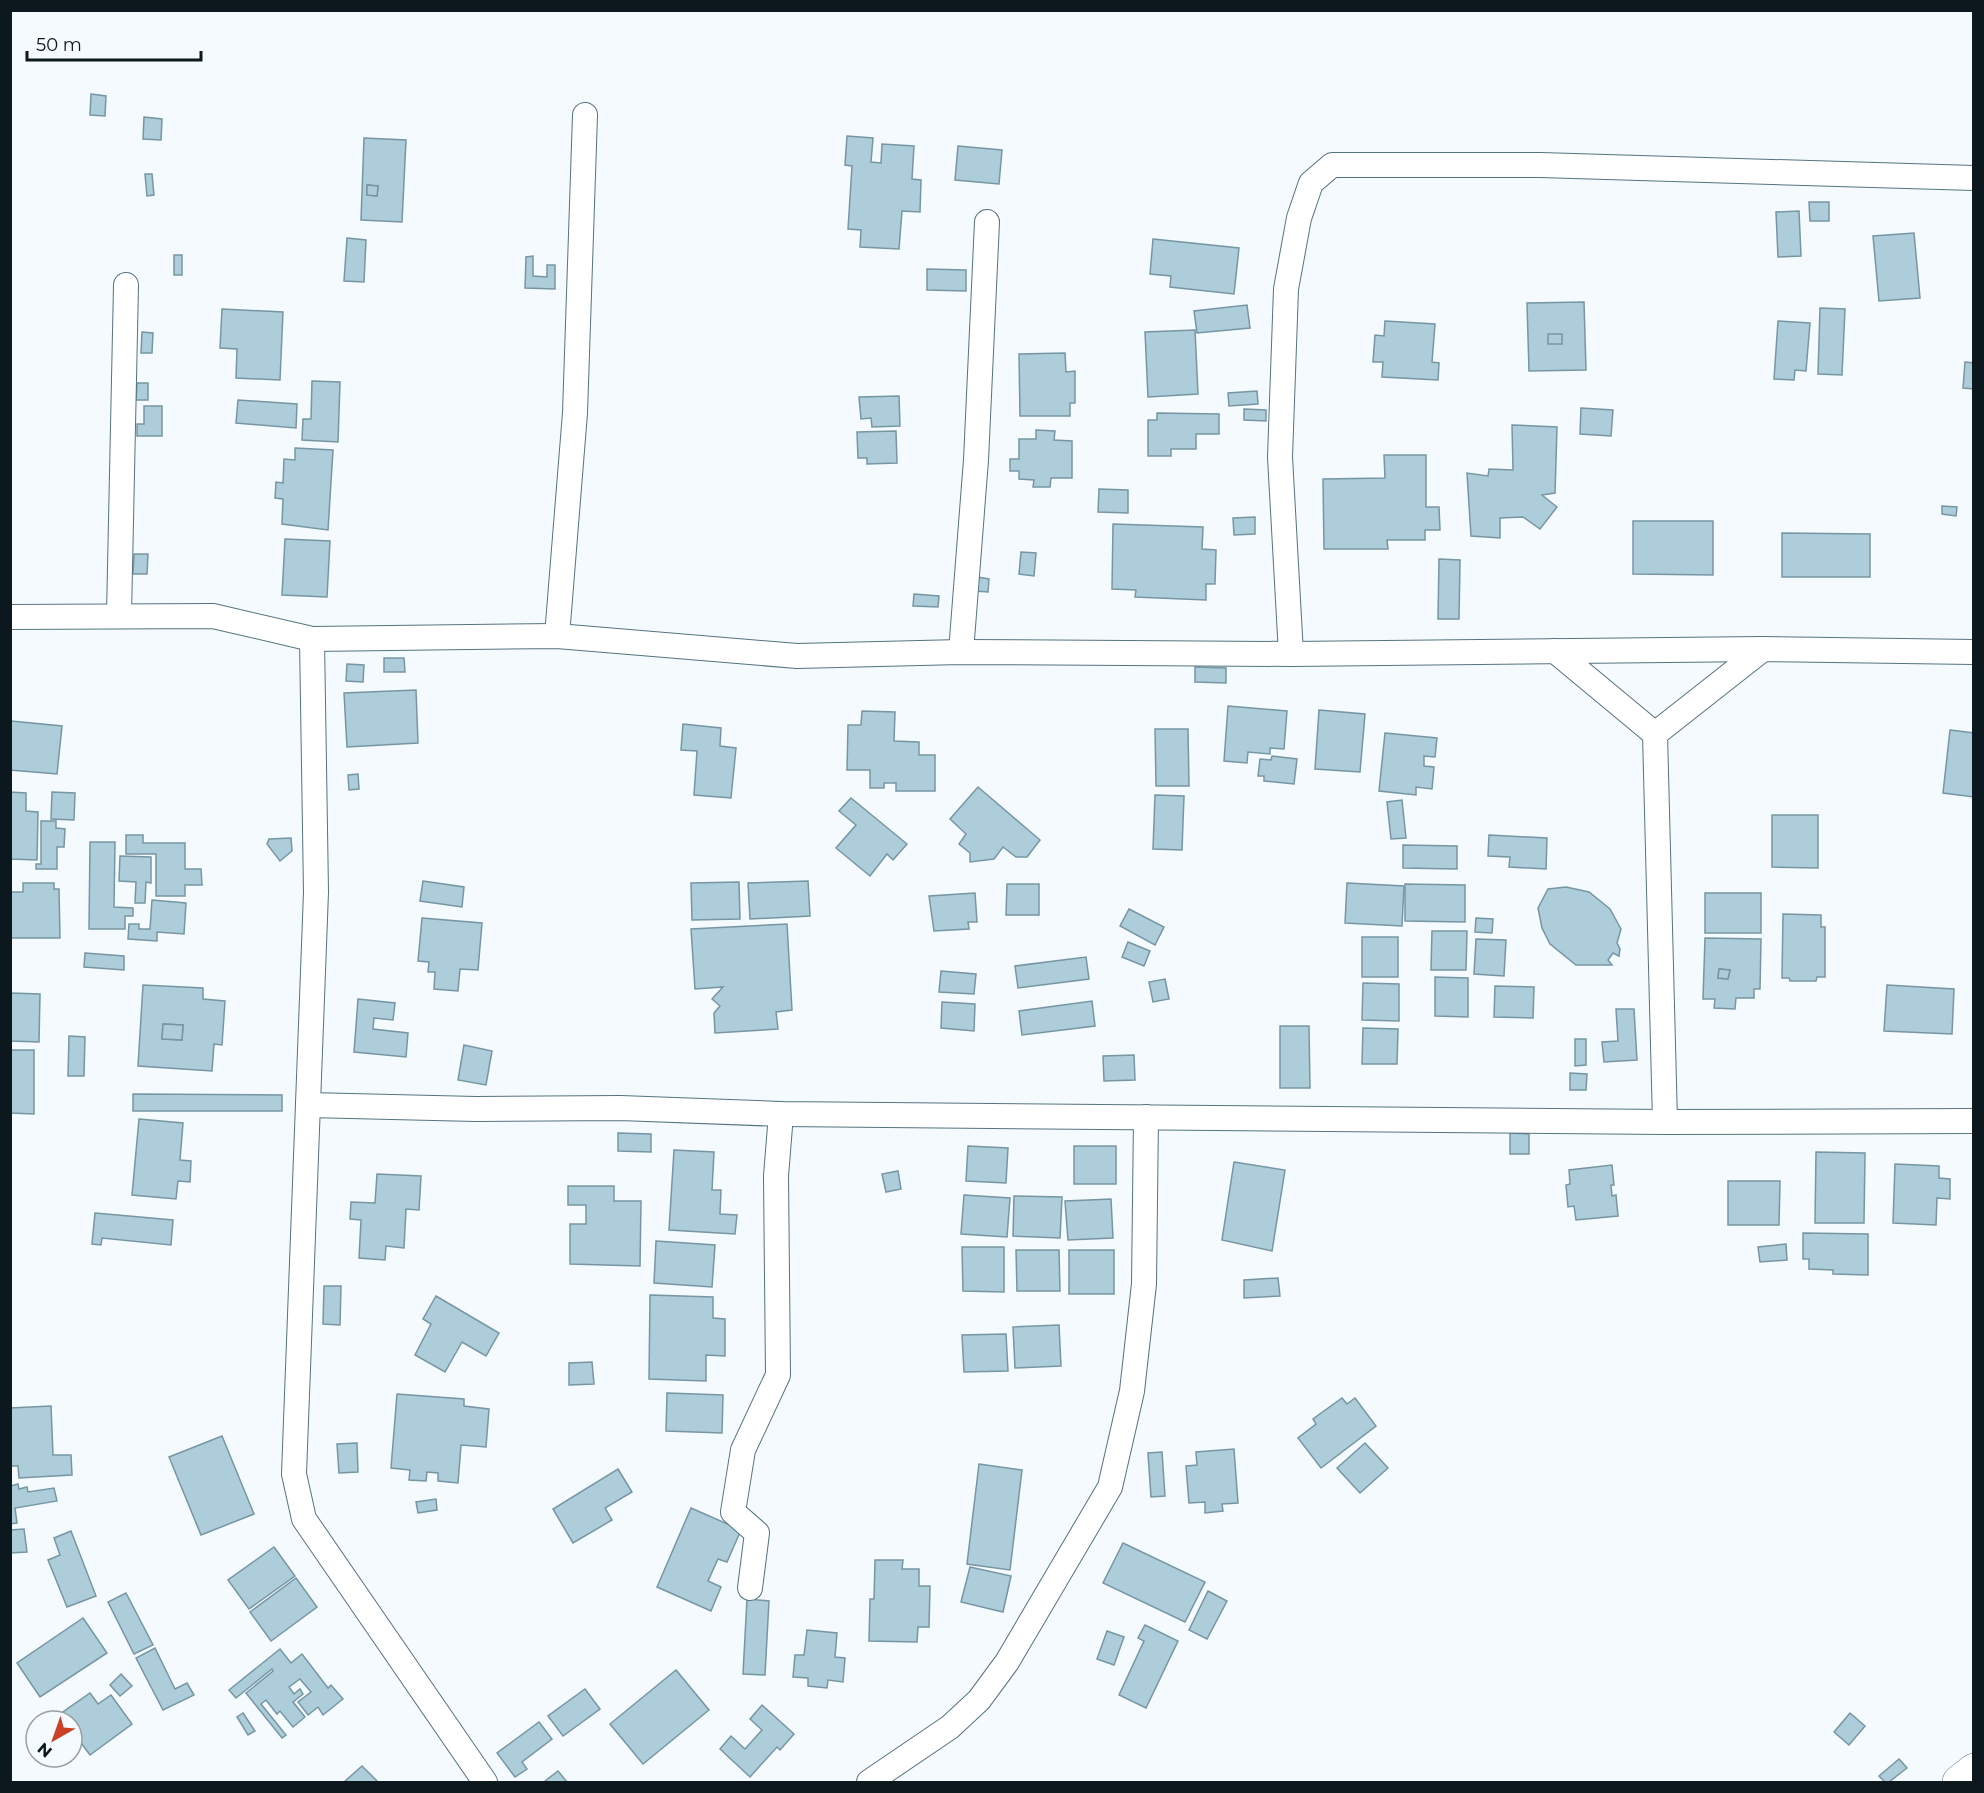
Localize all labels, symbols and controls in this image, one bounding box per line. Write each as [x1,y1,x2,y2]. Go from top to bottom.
scale bar [27,24,201,62]
text: 50 m [36,34,82,56]
north arrow [24,1709,84,1769]
text: N [34,1739,56,1762]

